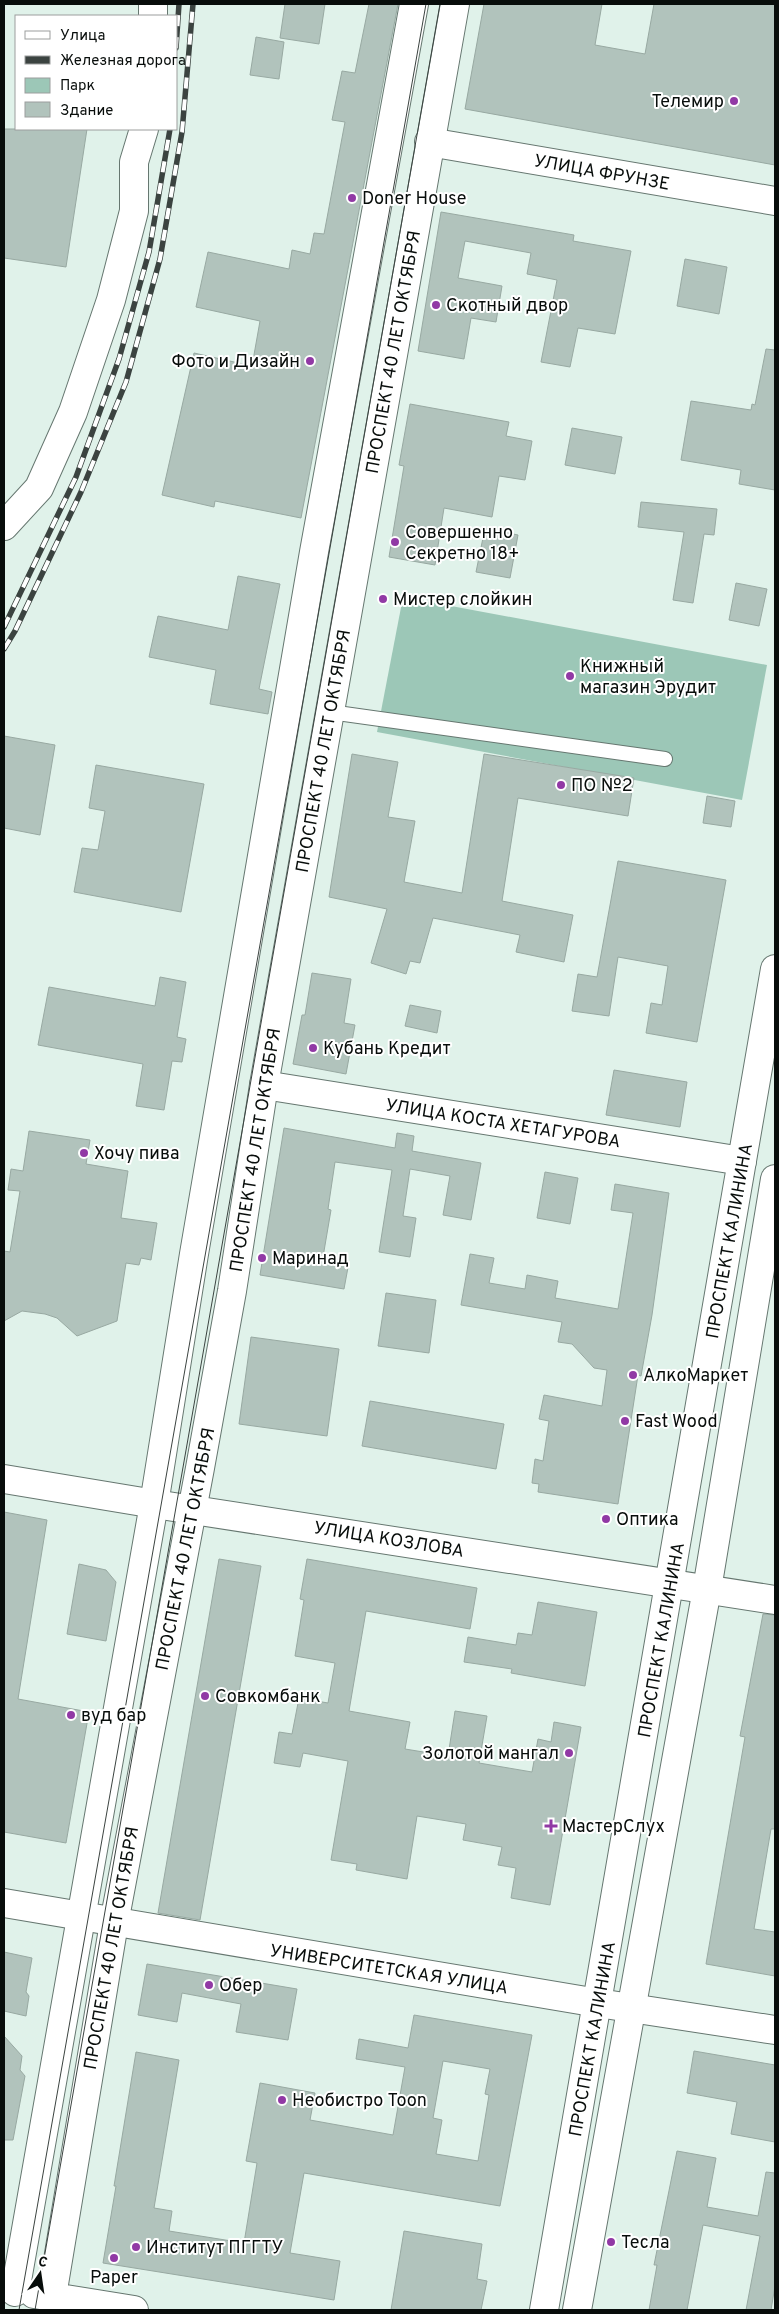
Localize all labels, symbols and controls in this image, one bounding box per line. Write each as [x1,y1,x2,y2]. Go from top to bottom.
legend [15,15,178,130]
text: Улица [60,27,105,46]
text: Железная дорога [60,52,186,71]
text: Парк [60,77,95,96]
place label: Телемир [651,91,724,114]
marker: Телемир [728,95,740,107]
text: Здание [60,102,113,121]
street label: УЛИЦА ФРУНЗЕ [532,150,671,197]
place label: Doner House [362,188,466,211]
marker: Doner House [346,192,358,204]
street label: ПРОСПЕКТ 40 ЛЕТ ОКТЯБРЯ [362,229,427,476]
place label: Скотный двор [446,295,568,318]
marker: Скотный двор [430,299,442,311]
place label: Фото и Дизайн [172,351,300,374]
marker: Фото и Дизайн [304,355,316,367]
place label: Совершенно Секретно 18+ [405,522,520,566]
marker: Совершенно Секретно 18+ [389,536,401,548]
place label: Мистер слойкин [393,589,533,612]
marker: Мистер слойкин [377,593,389,605]
street label: ПРОСПЕКТ 40 ЛЕТ ОКТЯБРЯ [292,628,357,875]
place label: Книжный магазин Эрудит [580,656,716,700]
marker: Книжный магазин Эрудит [564,670,576,682]
place label: ПО №2 [571,775,633,798]
marker: ПО №2 [555,779,567,791]
street label: ПРОСПЕКТ 40 ЛЕТ ОКТЯБРЯ [226,1027,287,1274]
place label: Кубань Кредит [323,1038,451,1061]
marker: Кубань Кредит [307,1042,319,1054]
street label: УЛИЦА КОСТА ХЕТАГУРОВА [384,1095,622,1154]
street label: ПРОСПЕКТ КАЛИНИНА [702,1142,759,1341]
place label: Хочу пива [94,1143,179,1166]
marker: Хочу пива [78,1147,90,1159]
place label: Маринад [272,1248,349,1271]
marker: Маринад [256,1252,268,1264]
place label: АлкоМаркет [643,1365,748,1388]
marker: АлкоМаркет [627,1369,639,1381]
place label: Fast Wood [635,1411,718,1434]
marker: Fast Wood [619,1415,631,1427]
street label: ПРОСПЕКТ 40 ЛЕТ ОКТЯБРЯ [152,1426,221,1673]
place label: Оптика [616,1509,678,1532]
marker: Оптика [600,1513,612,1525]
street label: УЛИЦА КОЗЛОВА [312,1517,466,1564]
street label: ПРОСПЕКТ КАЛИНИНА [634,1541,691,1740]
place label: Совкомбанк [215,1686,320,1709]
marker: Совкомбанк [199,1690,211,1702]
place label: вуд бар [81,1705,146,1728]
marker: вуд бар [65,1709,77,1721]
place label: Золотой мангал [422,1743,559,1766]
marker: Золотой мангал [563,1747,575,1759]
place label: МастерСлух [562,1816,665,1839]
marker: МастерСлух [544,1819,558,1833]
street label: ПРОСПЕКТ 40 ЛЕТ ОКТЯБРЯ [80,1825,145,2072]
street label: УНИВЕРСИТЕТСКАЯ УЛИЦА [268,1940,510,2001]
street label: ПРОСПЕКТ КАЛИНИНА [565,1940,622,2139]
place label: Обер [219,1975,262,1998]
marker: Обер [203,1979,215,1991]
place label: Необистро Toon [292,2090,427,2113]
marker: Необистро Toon [276,2094,288,2106]
place label: Тесла [621,2232,669,2255]
marker: Тесла [605,2236,617,2248]
place label: Институт ПГГТУ [146,2237,284,2260]
marker: Институт ПГГТУ [130,2241,142,2253]
north arrow [15,2249,65,2299]
marker: Paper [108,2252,120,2264]
text: С [36,2254,49,2272]
place label: Paper [90,2267,138,2290]

